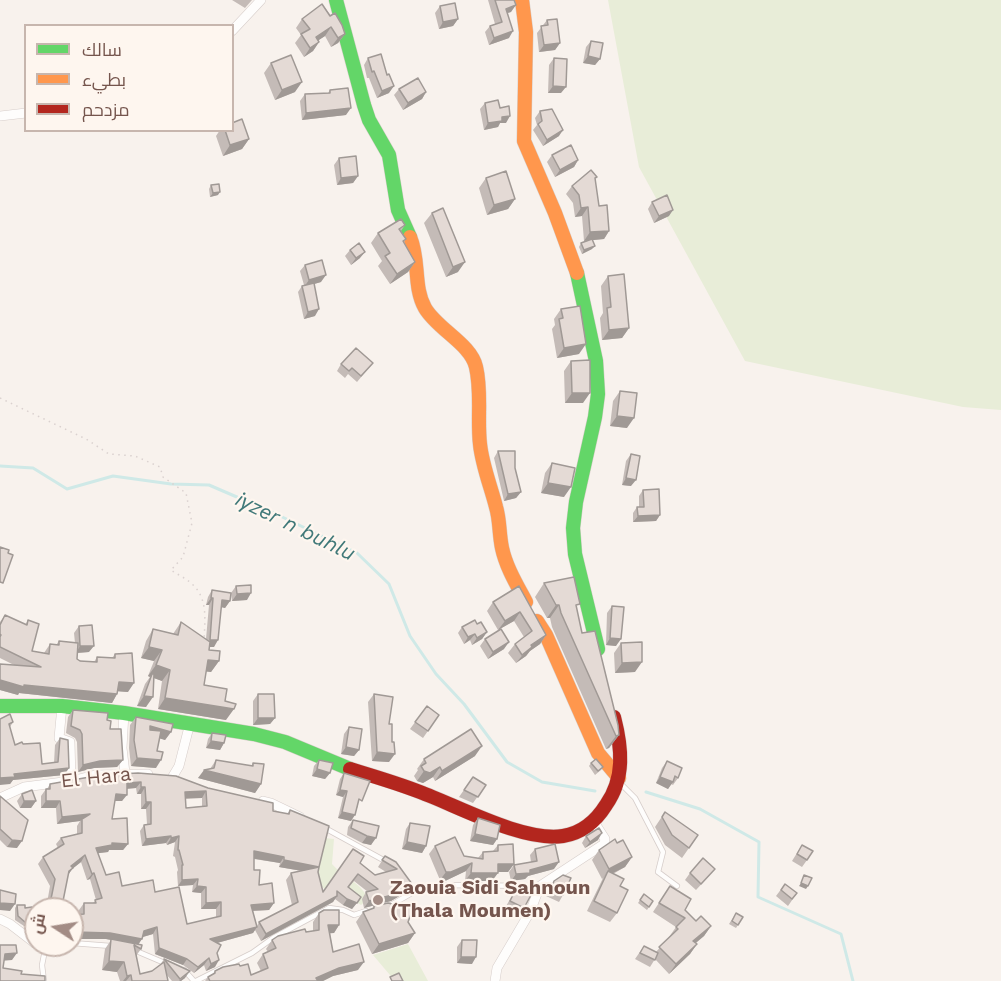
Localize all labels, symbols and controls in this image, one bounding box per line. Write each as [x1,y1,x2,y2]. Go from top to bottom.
legend [24,24,234,132]
text: سالك [82,39,122,60]
text: بطيء [82,69,126,90]
text: مزدحم [82,99,130,120]
water label: iγzer n buhlu [231,487,359,567]
street label: El Hara [60,762,132,794]
place label: Zaouia Sidi Sahnoun (Thala Moumen) [390,876,590,923]
marker: Zaouia Sidi Sahnoun (Thala Moumen) [371,893,385,907]
north arrow [24,897,84,957]
text: ش [26,912,49,936]

